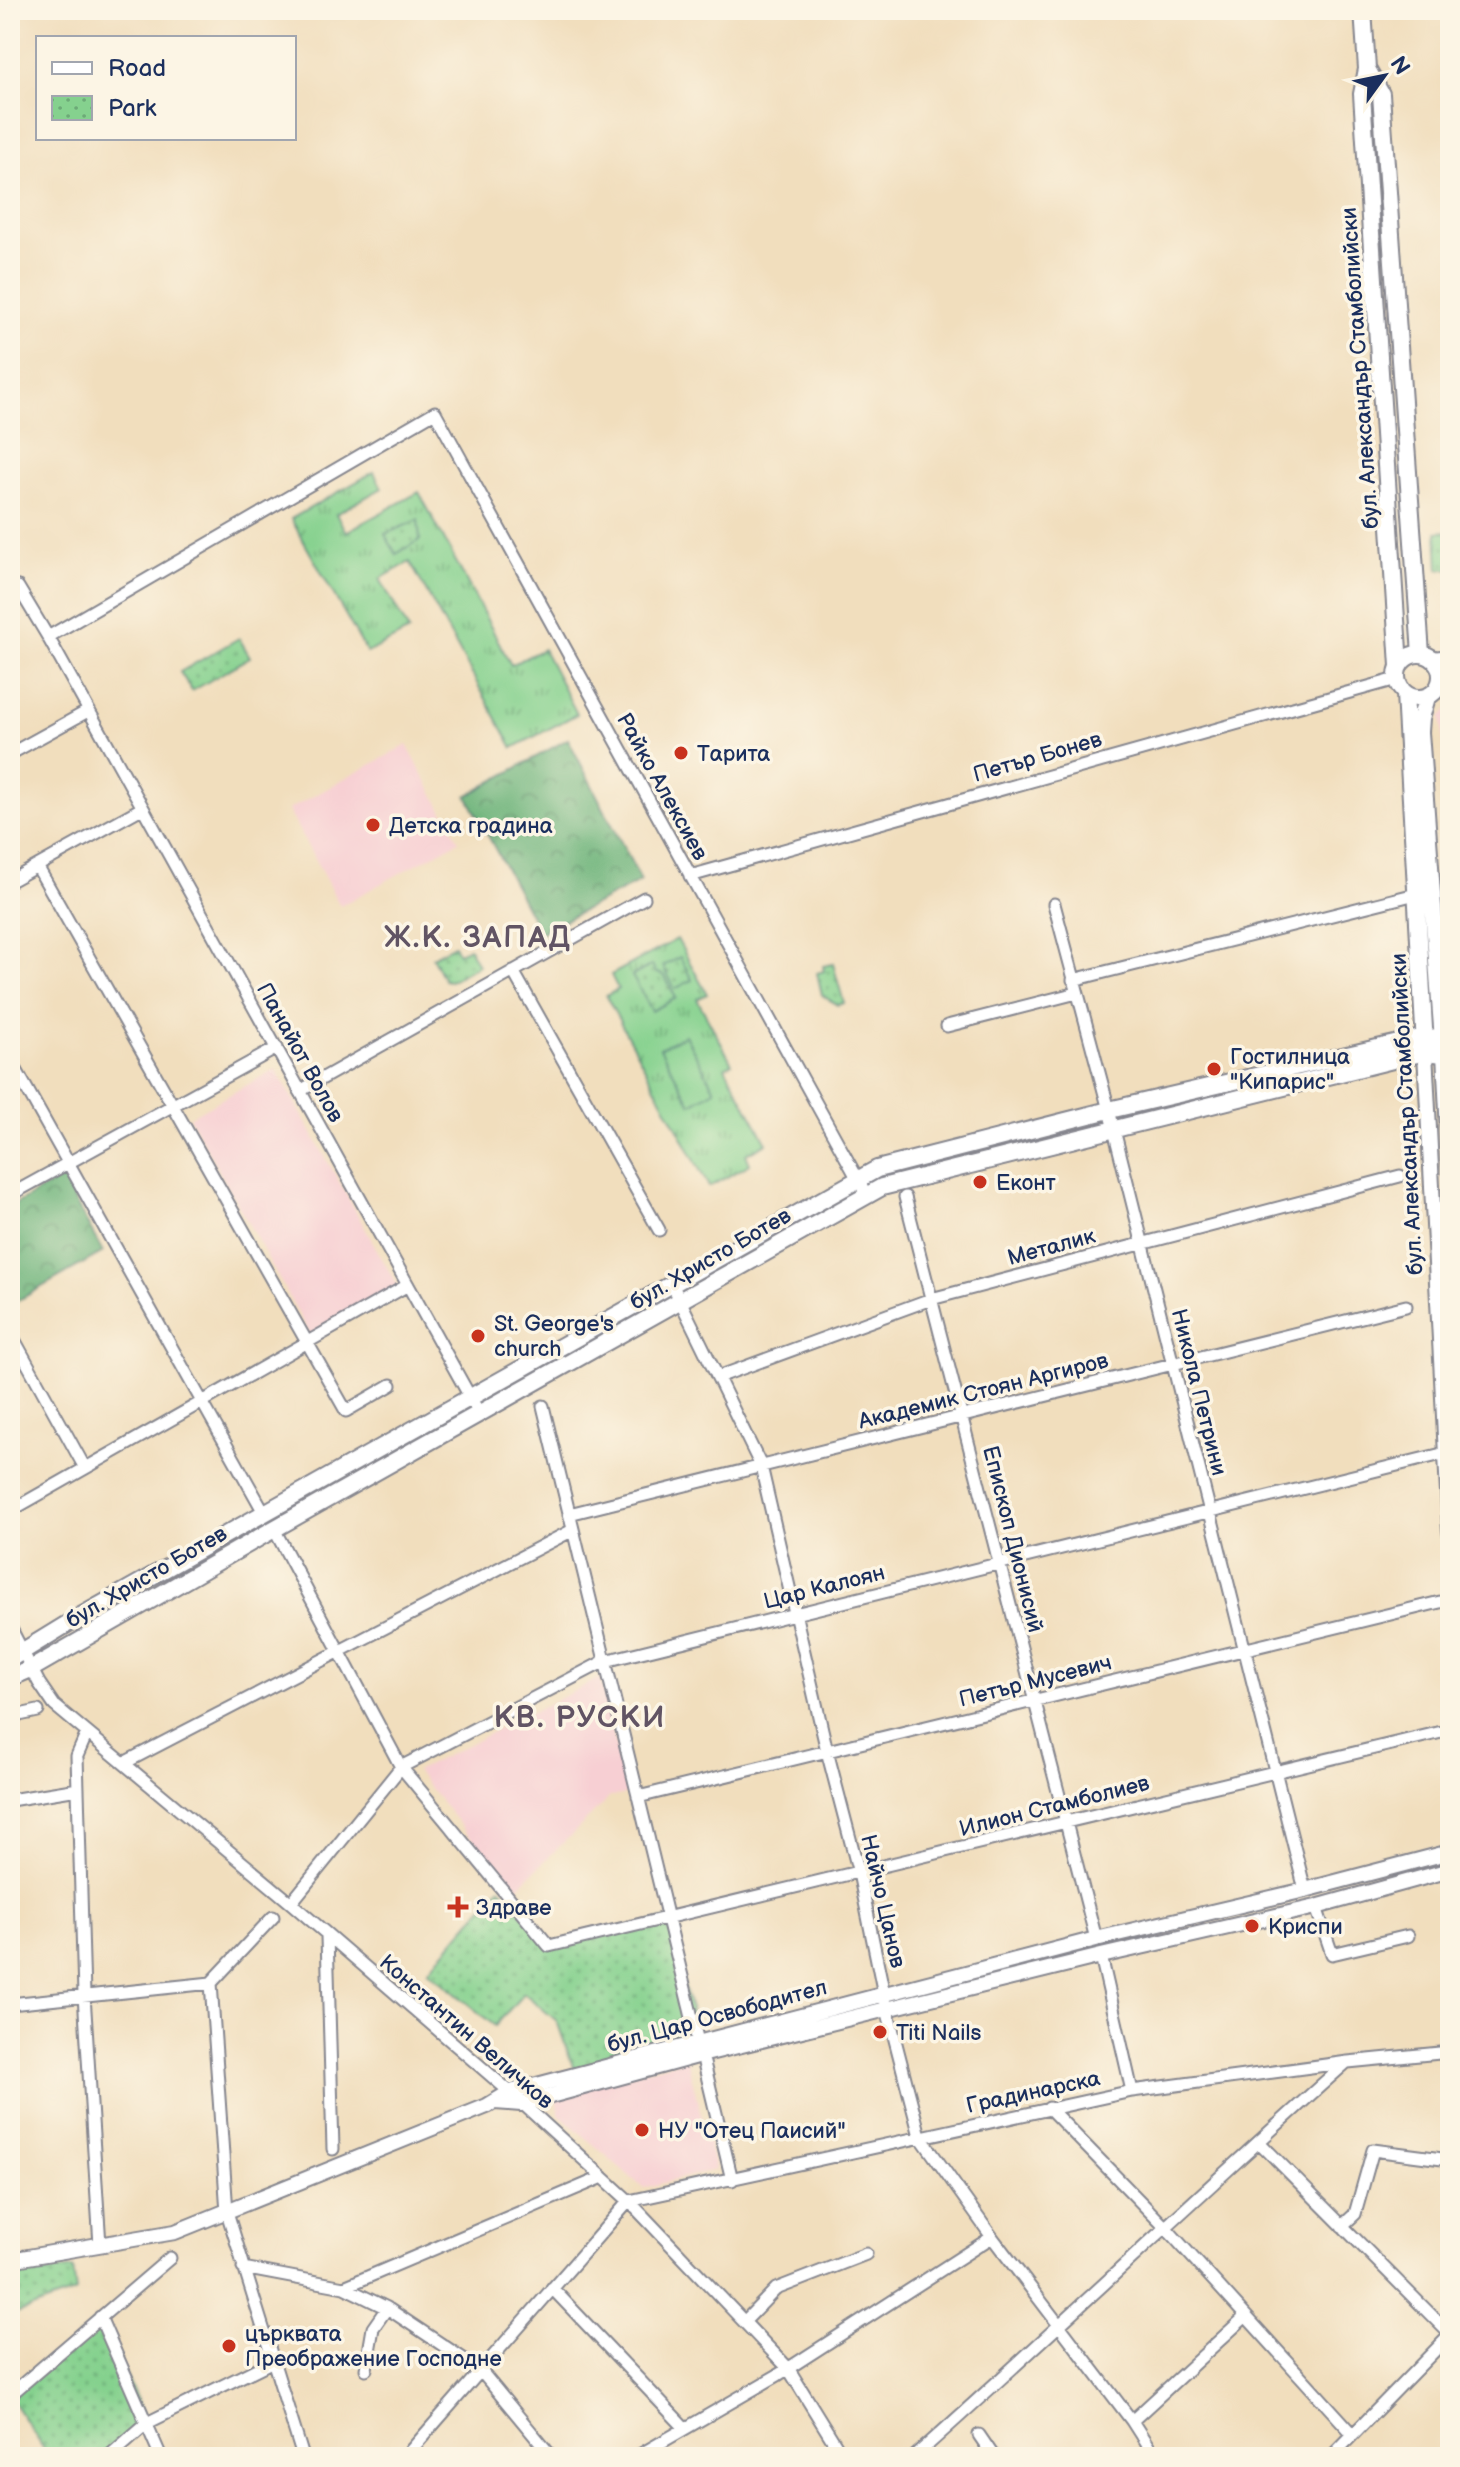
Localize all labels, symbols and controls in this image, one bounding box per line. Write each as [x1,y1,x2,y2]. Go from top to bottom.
legend [36,36,296,140]
north arrow [1344,36,1424,116]
text: N [1384,52,1415,80]
text: Road [108,54,166,83]
text: Park [108,94,156,123]
street label: бул. Александър Стамболийски [1336,206,1385,530]
street label: Райко Алексиев [610,708,714,866]
street label: Петър Бонев [970,726,1105,789]
place label: Тарита [697,741,770,768]
marker: Тарита [672,744,690,762]
place label: Детска градина [389,813,553,840]
marker: Детска градина [364,816,382,834]
district label: Ж.К. ЗАПАД [384,920,572,956]
street label: бул. Александър Стамболийски [1386,952,1429,1276]
street label: Панайот Волов [250,978,349,1128]
place label: Гостилница "Кипарис" [1230,1044,1350,1096]
marker: Гостилница "Кипарис" [1205,1060,1223,1078]
place label: Еконт [996,1170,1057,1197]
marker: Еконт [971,1173,989,1191]
street label: бул. Христо Ботев [626,1202,796,1316]
street label: Металик [1004,1223,1099,1272]
street label: Никола Петрини [1165,1306,1232,1479]
place label: St. George's church [494,1311,614,1363]
marker: St. George's church [469,1327,487,1345]
street label: Академик Стоян Аргиров [855,1347,1112,1436]
street label: Епископ Дионисий [976,1443,1049,1635]
street label: бул. Христо Ботев [62,1520,232,1634]
street label: Цар Калоян [761,1559,888,1616]
street label: Петър Мусевич [956,1649,1115,1713]
district label: КВ. РУСКИ [494,1700,666,1736]
street label: Илион Стамболиев [957,1770,1153,1843]
street label: Найчо Цанов [854,1832,911,1971]
place label: Здраве [476,1895,551,1922]
marker: Здраве [447,1896,469,1918]
place label: Криспи [1268,1914,1343,1941]
marker: Криспи [1243,1917,1261,1935]
street label: Константин Величков [373,1949,559,2115]
street label: бул. Цар Освободител [605,1974,830,2059]
place label: Titi Nails [896,2020,981,2047]
marker: Titi Nails [871,2023,889,2041]
street label: Градинарска [964,2065,1103,2120]
place label: НУ "Отец Паисий" [658,2118,846,2145]
marker: НУ "Отец Паисий" [633,2121,651,2139]
place label: църквата Преображение Господне [245,2321,502,2373]
marker: църквата Преображение Господне [220,2337,238,2355]

